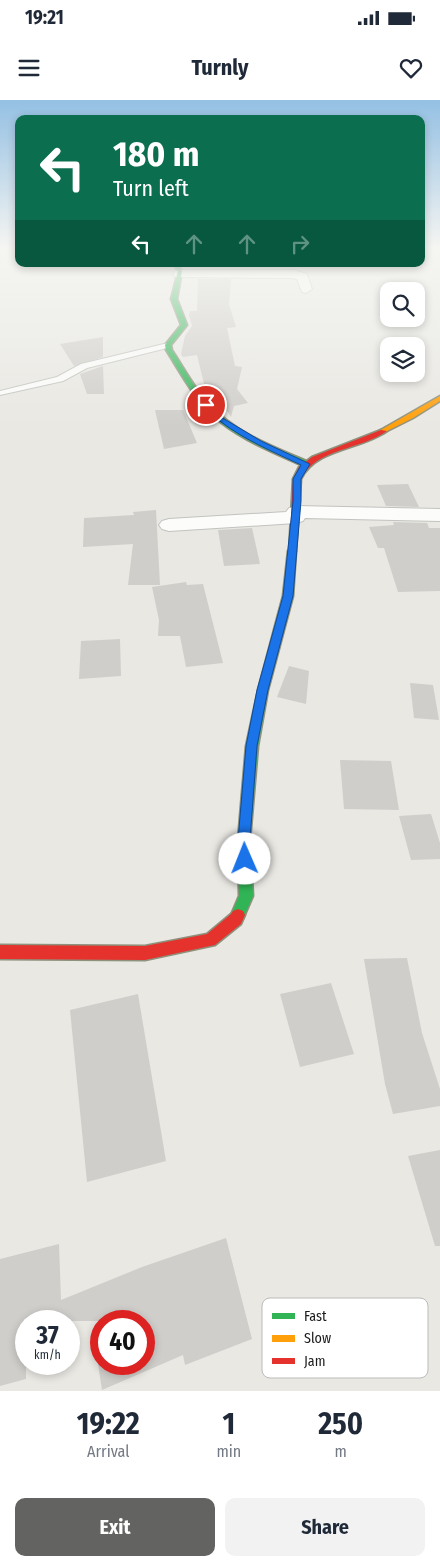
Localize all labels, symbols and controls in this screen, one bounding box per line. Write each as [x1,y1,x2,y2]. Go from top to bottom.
text: 19:21 [25,6,64,29]
icon: menu [15,54,43,82]
text: Turnly [191,54,249,81]
icon: heart [397,54,425,82]
text: 180 m [113,133,199,175]
icon: left [30,135,95,200]
text: Turn left [113,175,189,202]
icon: left [127,230,155,258]
icon: ahead [180,230,208,258]
icon: ahead [233,230,261,258]
icon: right [286,230,314,258]
map controls [380,282,425,382]
button: search [380,282,425,327]
button: layers [380,337,425,382]
pin [185,384,227,426]
icon: arrive [192,391,220,419]
position arrow [218,832,270,884]
legend [262,1298,428,1378]
text: Fast [304,1308,327,1325]
speed limit sign: 40 [90,1310,155,1375]
text: 37 [36,1321,59,1351]
text: Slow [304,1330,331,1347]
text: km/h [34,1348,61,1362]
text: Jam [304,1353,325,1370]
text: 19:22 [77,1406,140,1442]
text: 1 [223,1406,235,1442]
text: 250 [318,1406,363,1442]
text: Arrival [87,1442,129,1461]
text: min [217,1442,241,1461]
text: m [334,1442,347,1461]
button: Exit [15,1498,215,1556]
button: Share [225,1498,425,1556]

